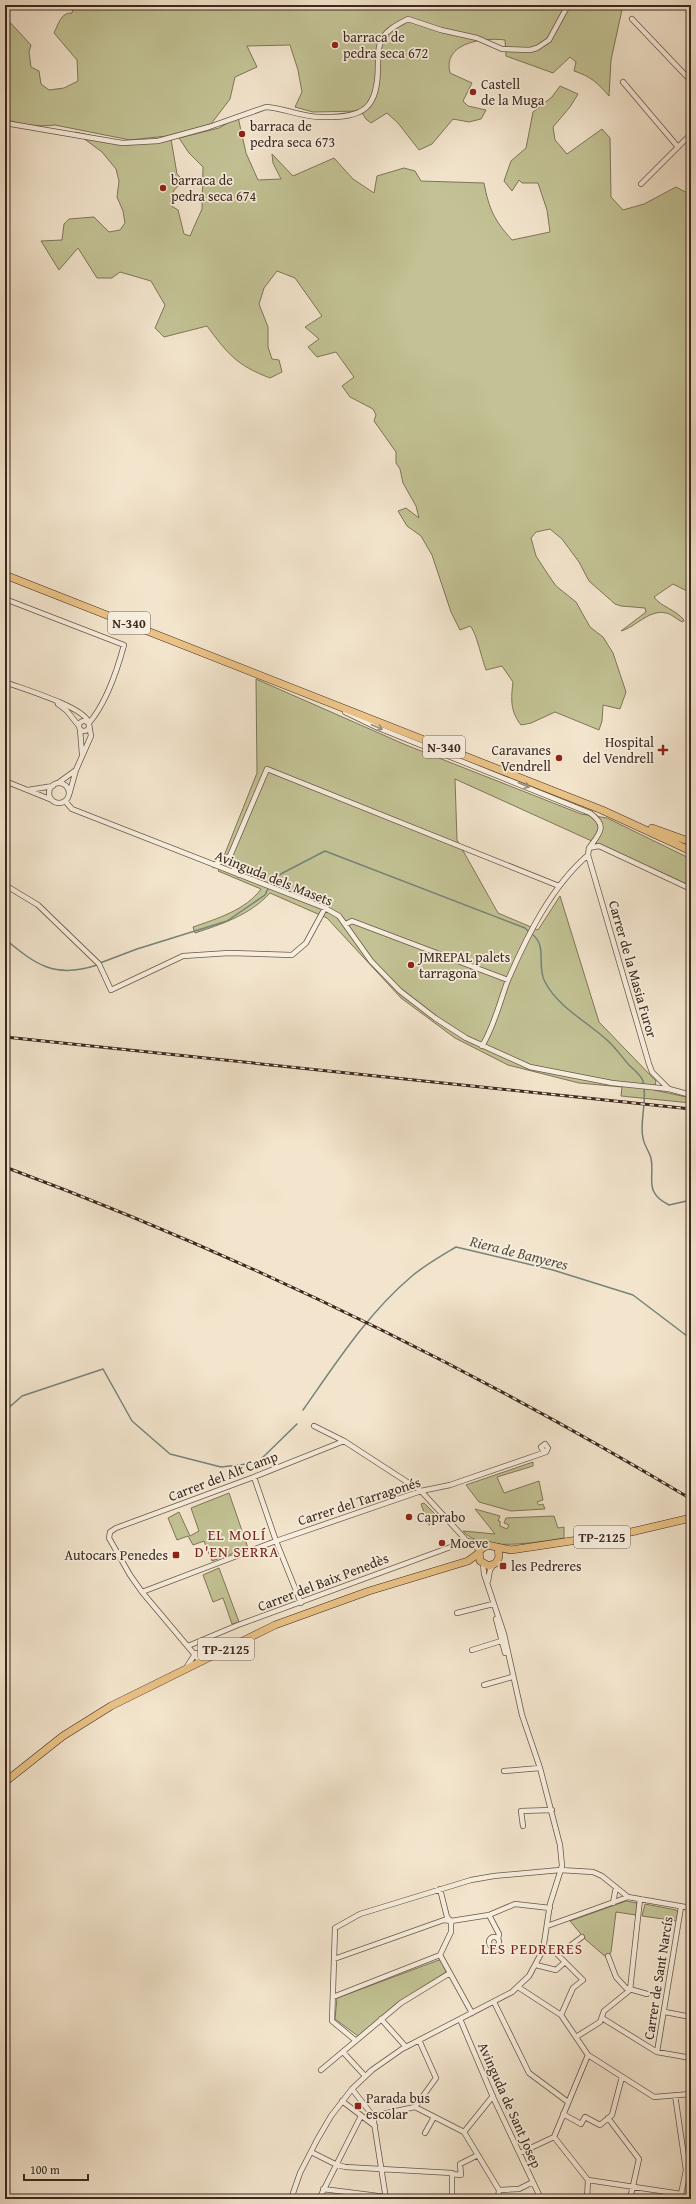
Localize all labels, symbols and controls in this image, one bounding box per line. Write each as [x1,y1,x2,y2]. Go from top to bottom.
place label: barraca de pedra seca 672 [343,27,428,63]
marker: barraca de pedra seca 672 [330,40,340,50]
place label: Castell de la Muga [481,74,545,110]
marker: Castell de la Muga [468,87,478,97]
place label: barraca de pedra seca 673 [250,116,335,152]
marker: barraca de pedra seca 673 [237,129,247,139]
place label: barraca de pedra seca 674 [171,170,256,206]
marker: barraca de pedra seca 674 [158,183,168,193]
road number: N-340 [108,612,150,634]
one-way arrow [371,724,383,731]
place label: Hospital del Vendrell [583,732,654,768]
road number: N-340 [423,736,465,758]
place label: Caravanes Vendrell [491,740,551,776]
marker: Hospital del Vendrell [657,744,669,756]
marker: Caravanes Vendrell [554,753,564,763]
one-way arrow [517,782,529,790]
street label: Avinguda dels Masets [212,845,336,911]
street label: Carrer de la Masia Furor [604,898,662,1040]
place label: JMREPAL palets tarragona [417,947,510,983]
marker: JMREPAL palets tarragona [406,960,416,970]
water label: Riera de Banyeres [467,1230,571,1275]
street label: Carrer del Alt Camp [165,1446,281,1506]
street label: Carrer del Tarragonés [295,1472,423,1530]
place label: Caprabo [417,1507,465,1527]
marker: Caprabo [404,1512,414,1522]
district label: EL MOLÍ D'EN SERRA [195,1524,279,1562]
road number: TP-2125 [574,1526,630,1548]
place label: Moeve [450,1533,489,1553]
marker: Moeve [437,1538,447,1548]
place label: Autocars Penedes [64,1545,168,1565]
street label: Carrer del Baix Penedès [255,1548,391,1616]
marker: Autocars Penedes [171,1550,181,1560]
place label: les Pedreres [511,1556,582,1576]
marker: les Pedreres [498,1561,508,1571]
road number: TP-2125 [198,1638,254,1660]
street label: Carrer de Sant Narcís [638,1915,678,2041]
district label: LES PEDRERES [481,1938,583,1959]
street label: Avinguda de Sant Josep [473,2039,547,2172]
place label: Parada bus escolar [366,2088,430,2124]
marker: Parada bus escolar [353,2101,363,2111]
scale bar [24,2156,88,2182]
text: 100 m [30,2161,60,2178]

